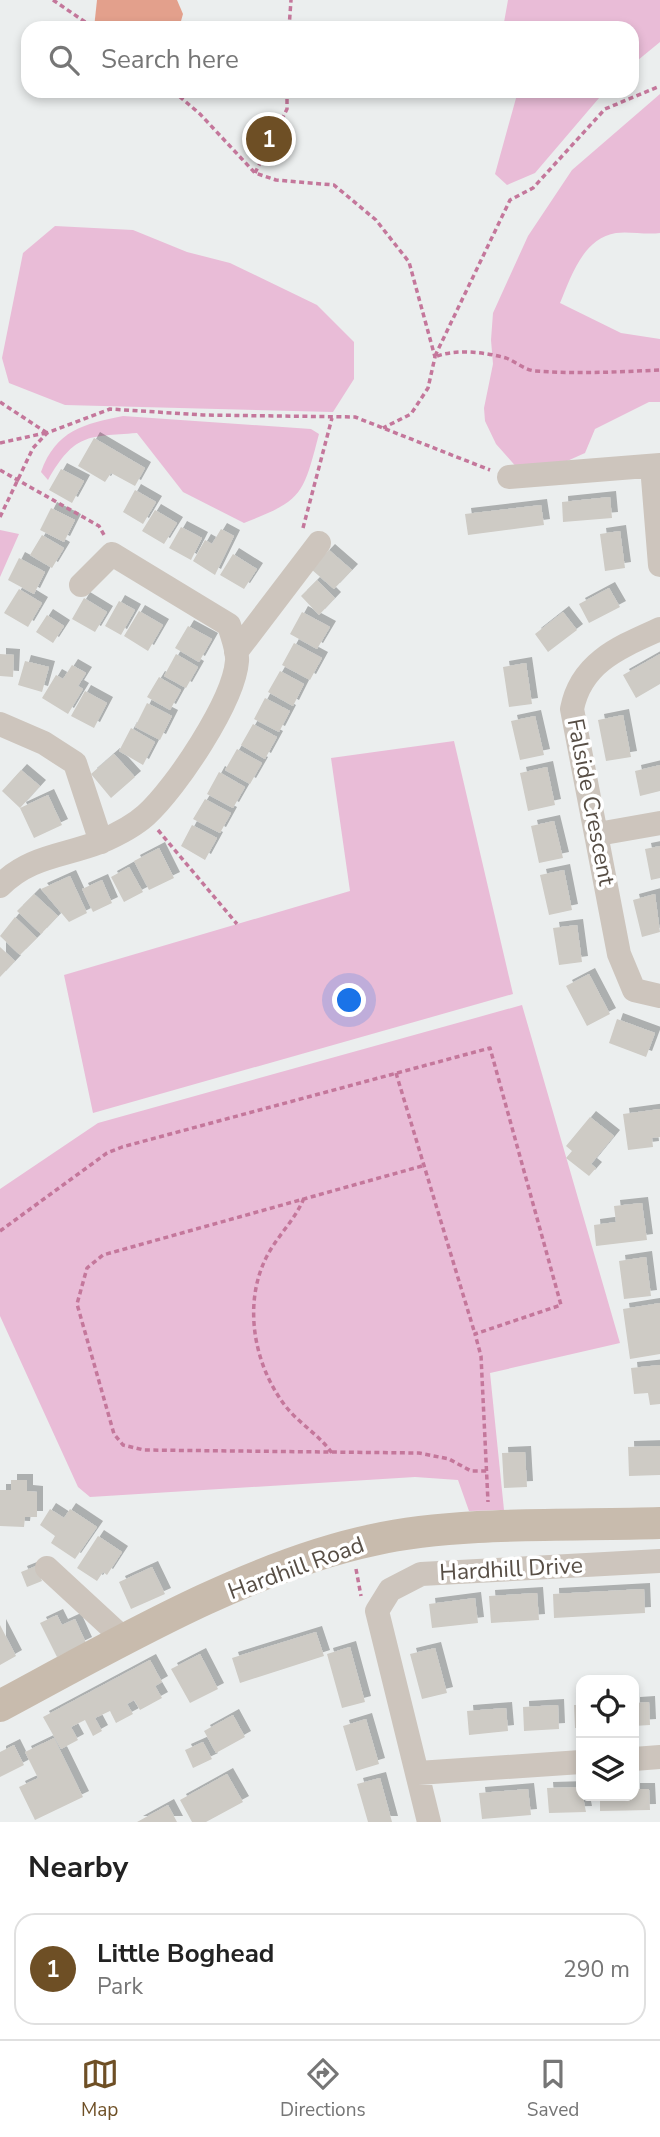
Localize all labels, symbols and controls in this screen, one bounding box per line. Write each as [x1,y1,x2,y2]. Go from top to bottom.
search box [21,21,639,98]
icon: search [45,41,83,79]
text: Search here [101,42,239,77]
pin: 1 [246,113,292,165]
street label: Falside Crescent [560,716,623,889]
your location [332,983,366,1017]
street label: Hardhill Road [224,1529,368,1607]
street label: Hardhill Drive [438,1550,584,1588]
map controls [576,1675,639,1801]
button: locate [576,1675,639,1738]
button: layers [576,1738,639,1801]
text: Nearby [28,1847,128,1888]
text: Little Boghead [97,1936,274,1971]
text: 1 [46,1954,60,1985]
text: 290 m [563,1954,630,1985]
text: Park [97,1971,143,2002]
tab: Map [81,2055,119,2123]
tab: Directions [280,2055,366,2123]
tab: Saved [527,2055,579,2123]

